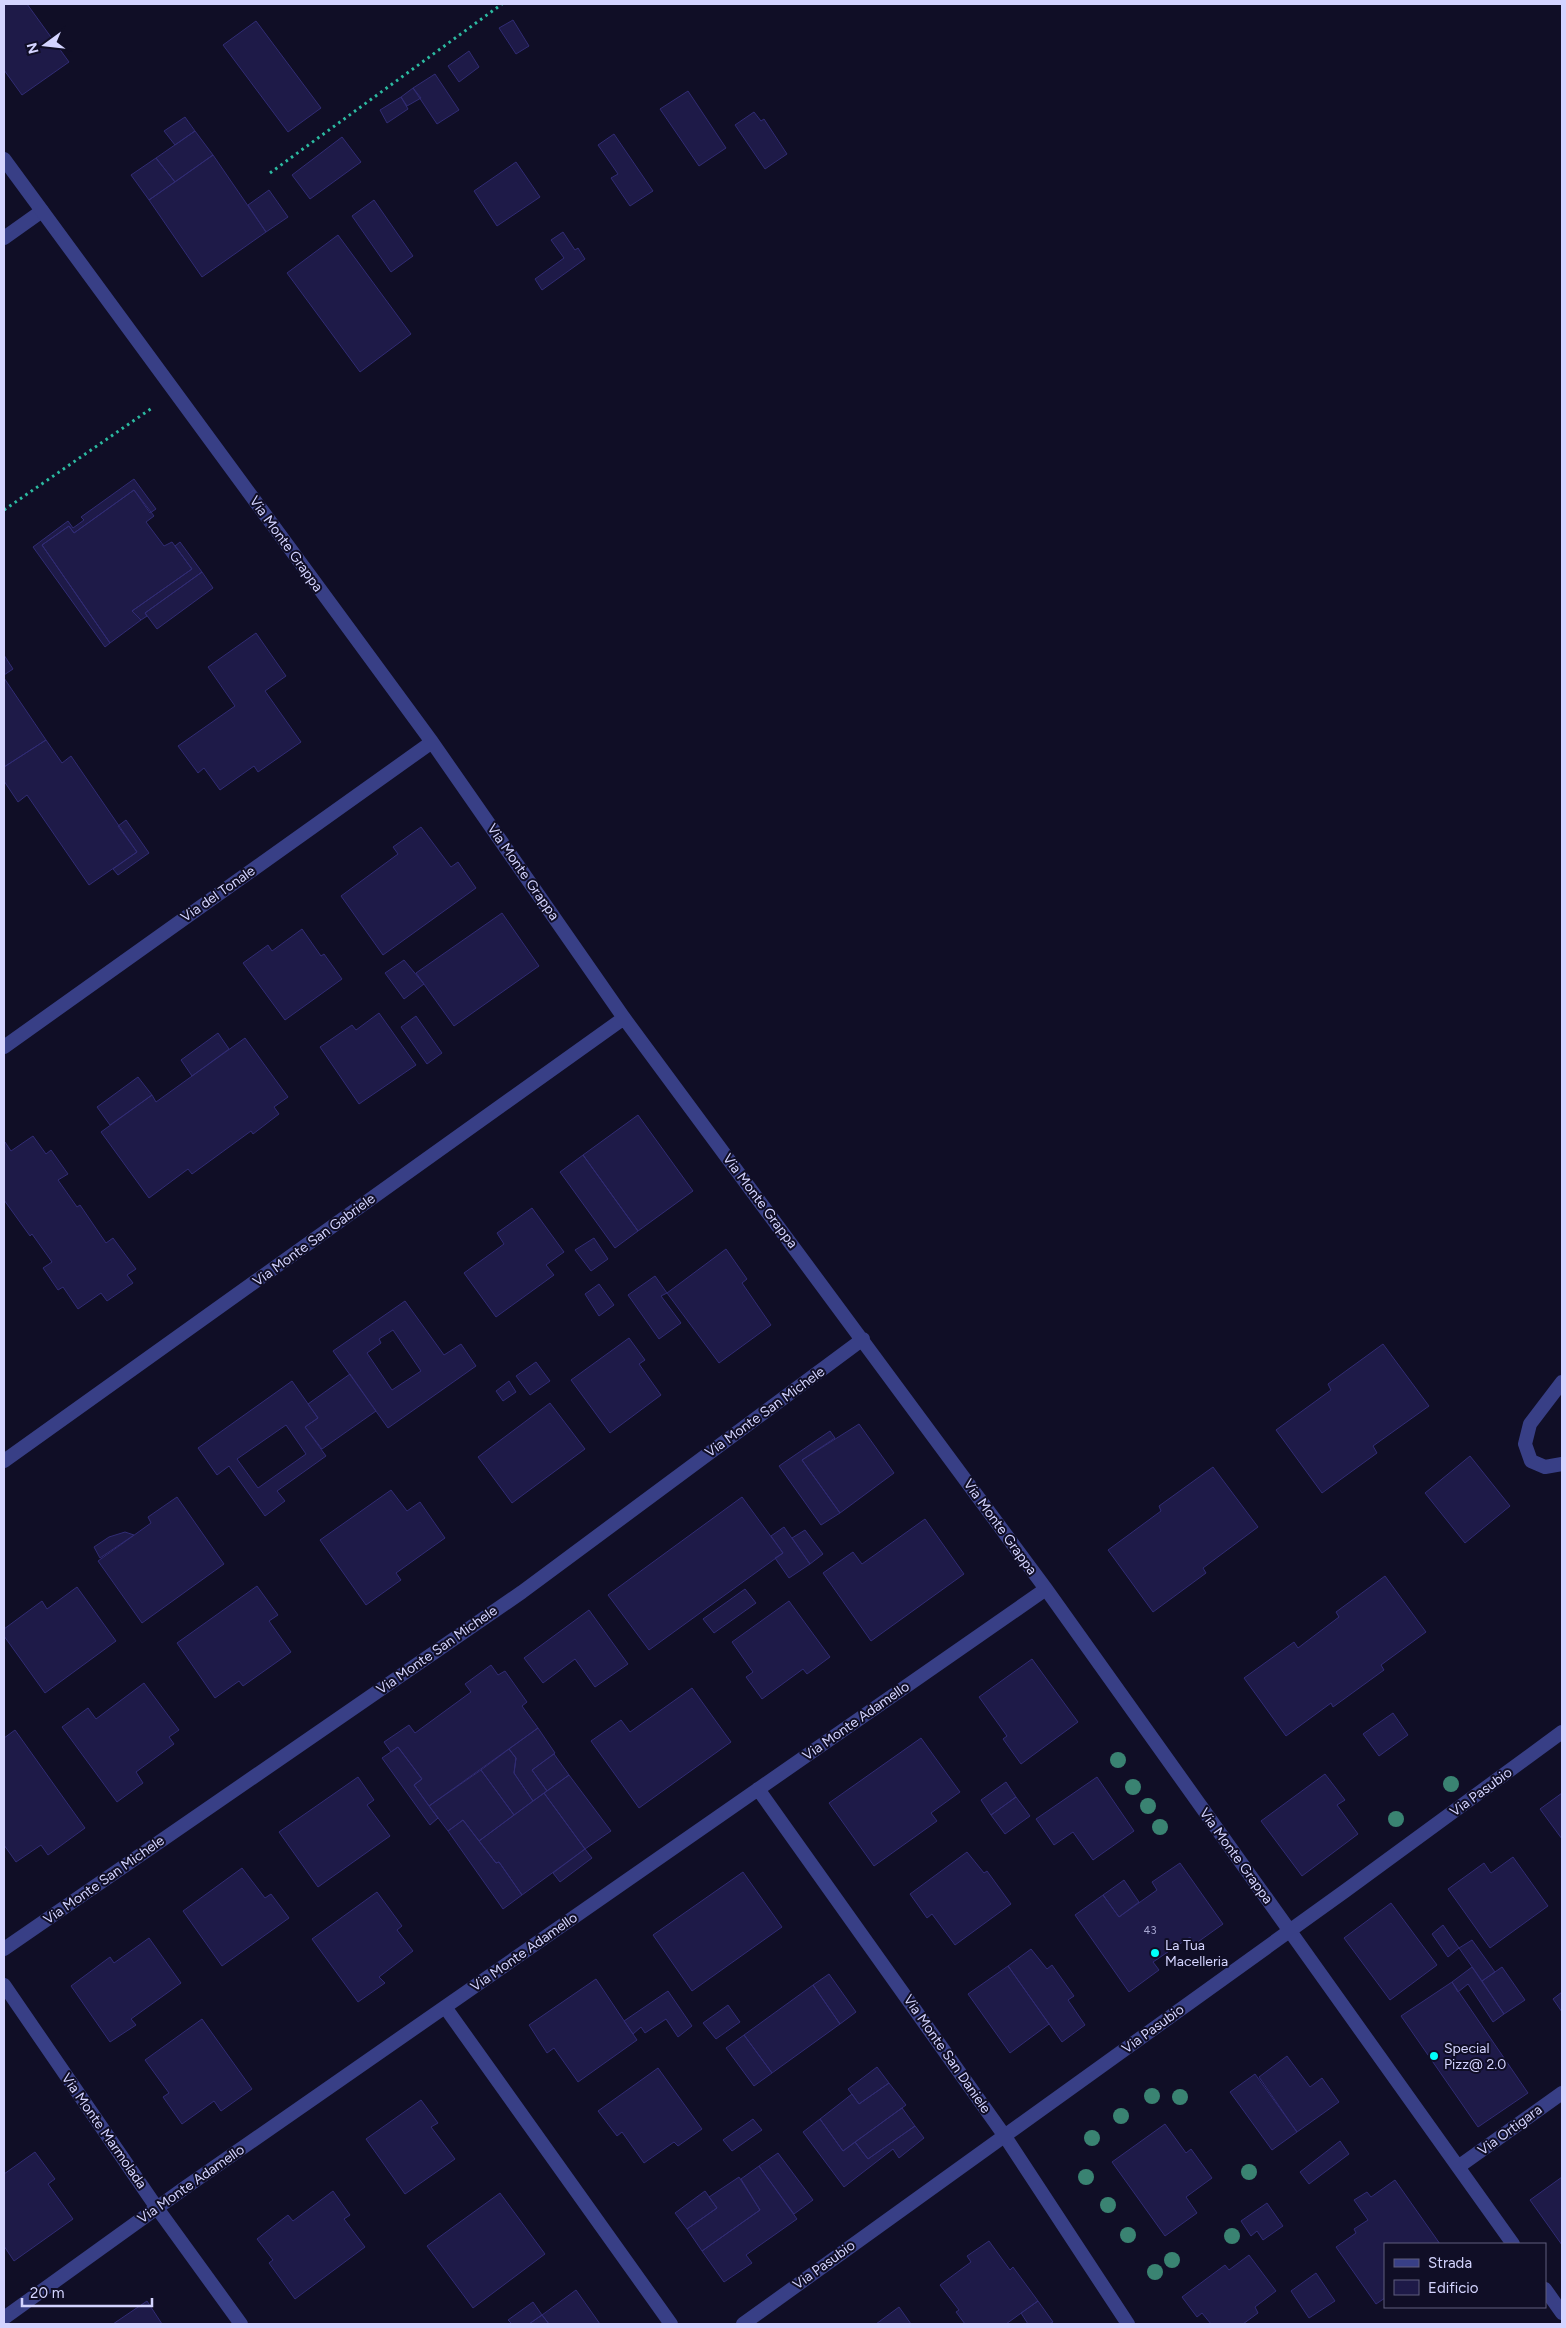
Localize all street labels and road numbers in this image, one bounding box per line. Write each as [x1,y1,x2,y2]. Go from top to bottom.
street label: Via Monte Grappa [246,493,326,595]
street label: Via Monte Grappa [483,820,563,924]
street label: Via del Tonale [178,862,259,926]
street label: Via Monte Grappa [719,1150,801,1252]
street label: Via Monte San Gabriele [250,1190,379,1290]
street label: Via Monte San Michele [702,1363,828,1461]
street label: Via Monte Grappa [960,1476,1040,1578]
street label: Via Monte San Michele [373,1602,501,1698]
street label: Via Monte Adamello [799,1678,913,1764]
street label: Via Pasubio [1447,1764,1515,1820]
street label: Via Monte Grappa [1196,1805,1276,1907]
street label: Via Monte San Michele [40,1832,168,1928]
street label: Via Monte Adamello [467,1909,581,1995]
street label: Via Monte San Daniele [900,1991,995,2117]
street label: Via Pasubio [1119,2001,1187,2057]
street label: Via Monte Marmolada [58,2070,150,2192]
street label: Via Ortigara [1475,2101,1545,2159]
street label: Via Monte Adamello [134,2141,248,2227]
street label: Via Pasubio [790,2237,858,2293]

